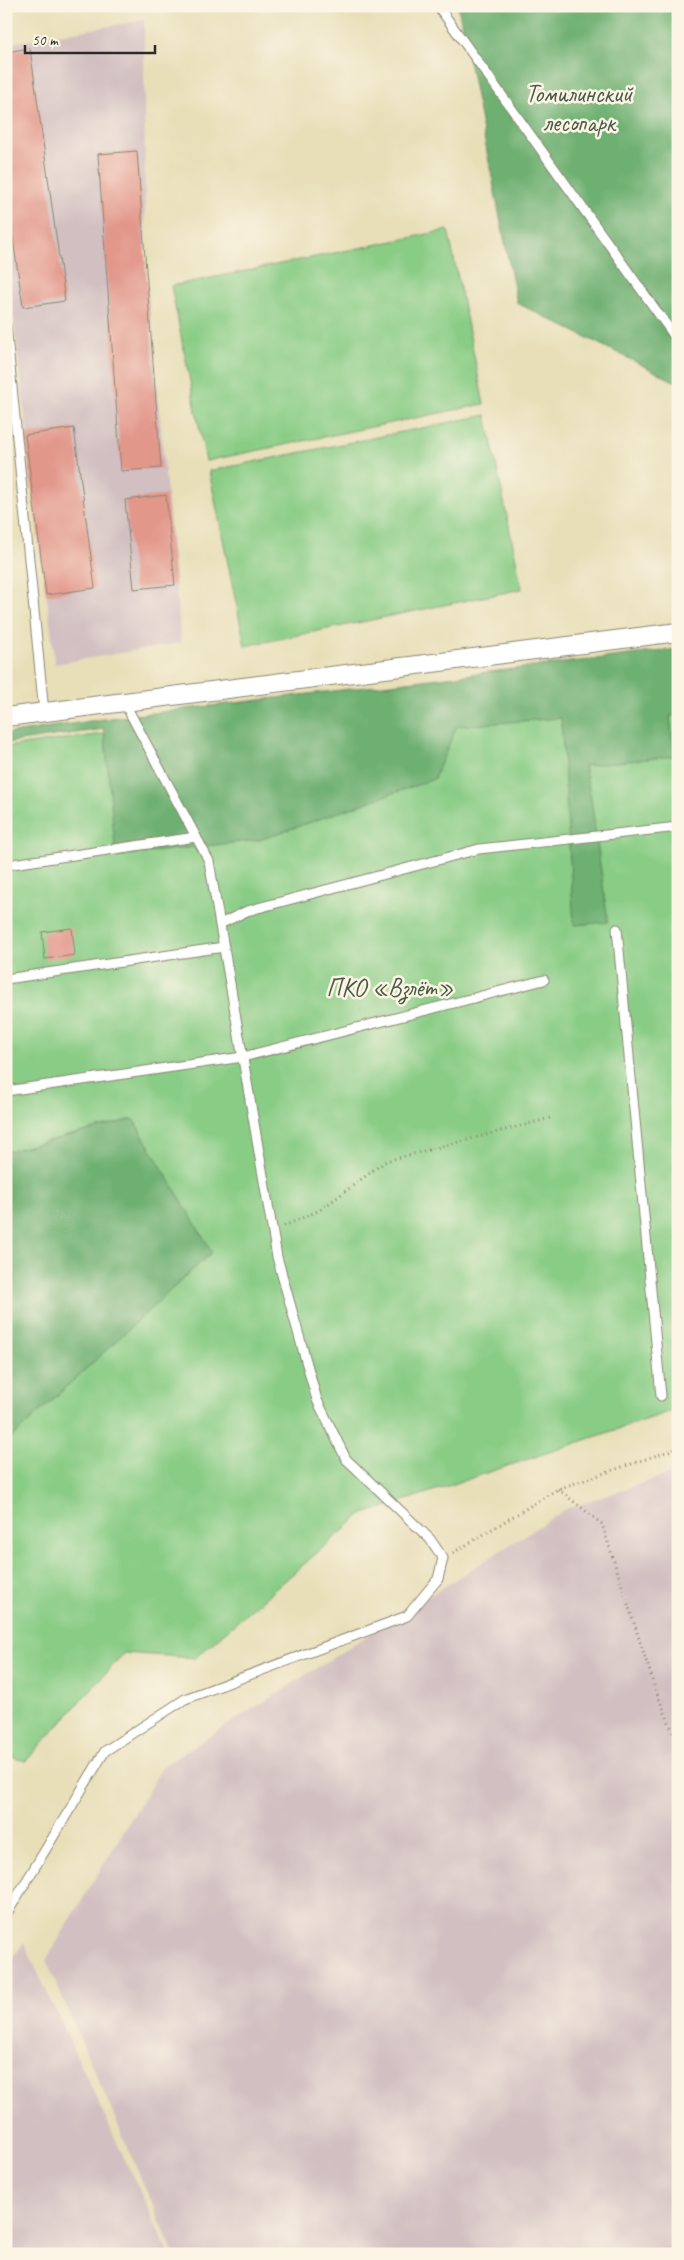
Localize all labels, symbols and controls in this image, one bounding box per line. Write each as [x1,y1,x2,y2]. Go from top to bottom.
scale bar [25,22,155,54]
text: 50 m [32,31,59,50]
park label: Томилинский лесопарк [526,78,634,139]
park label: ПКО «Взлёт» [326,972,454,1005]

